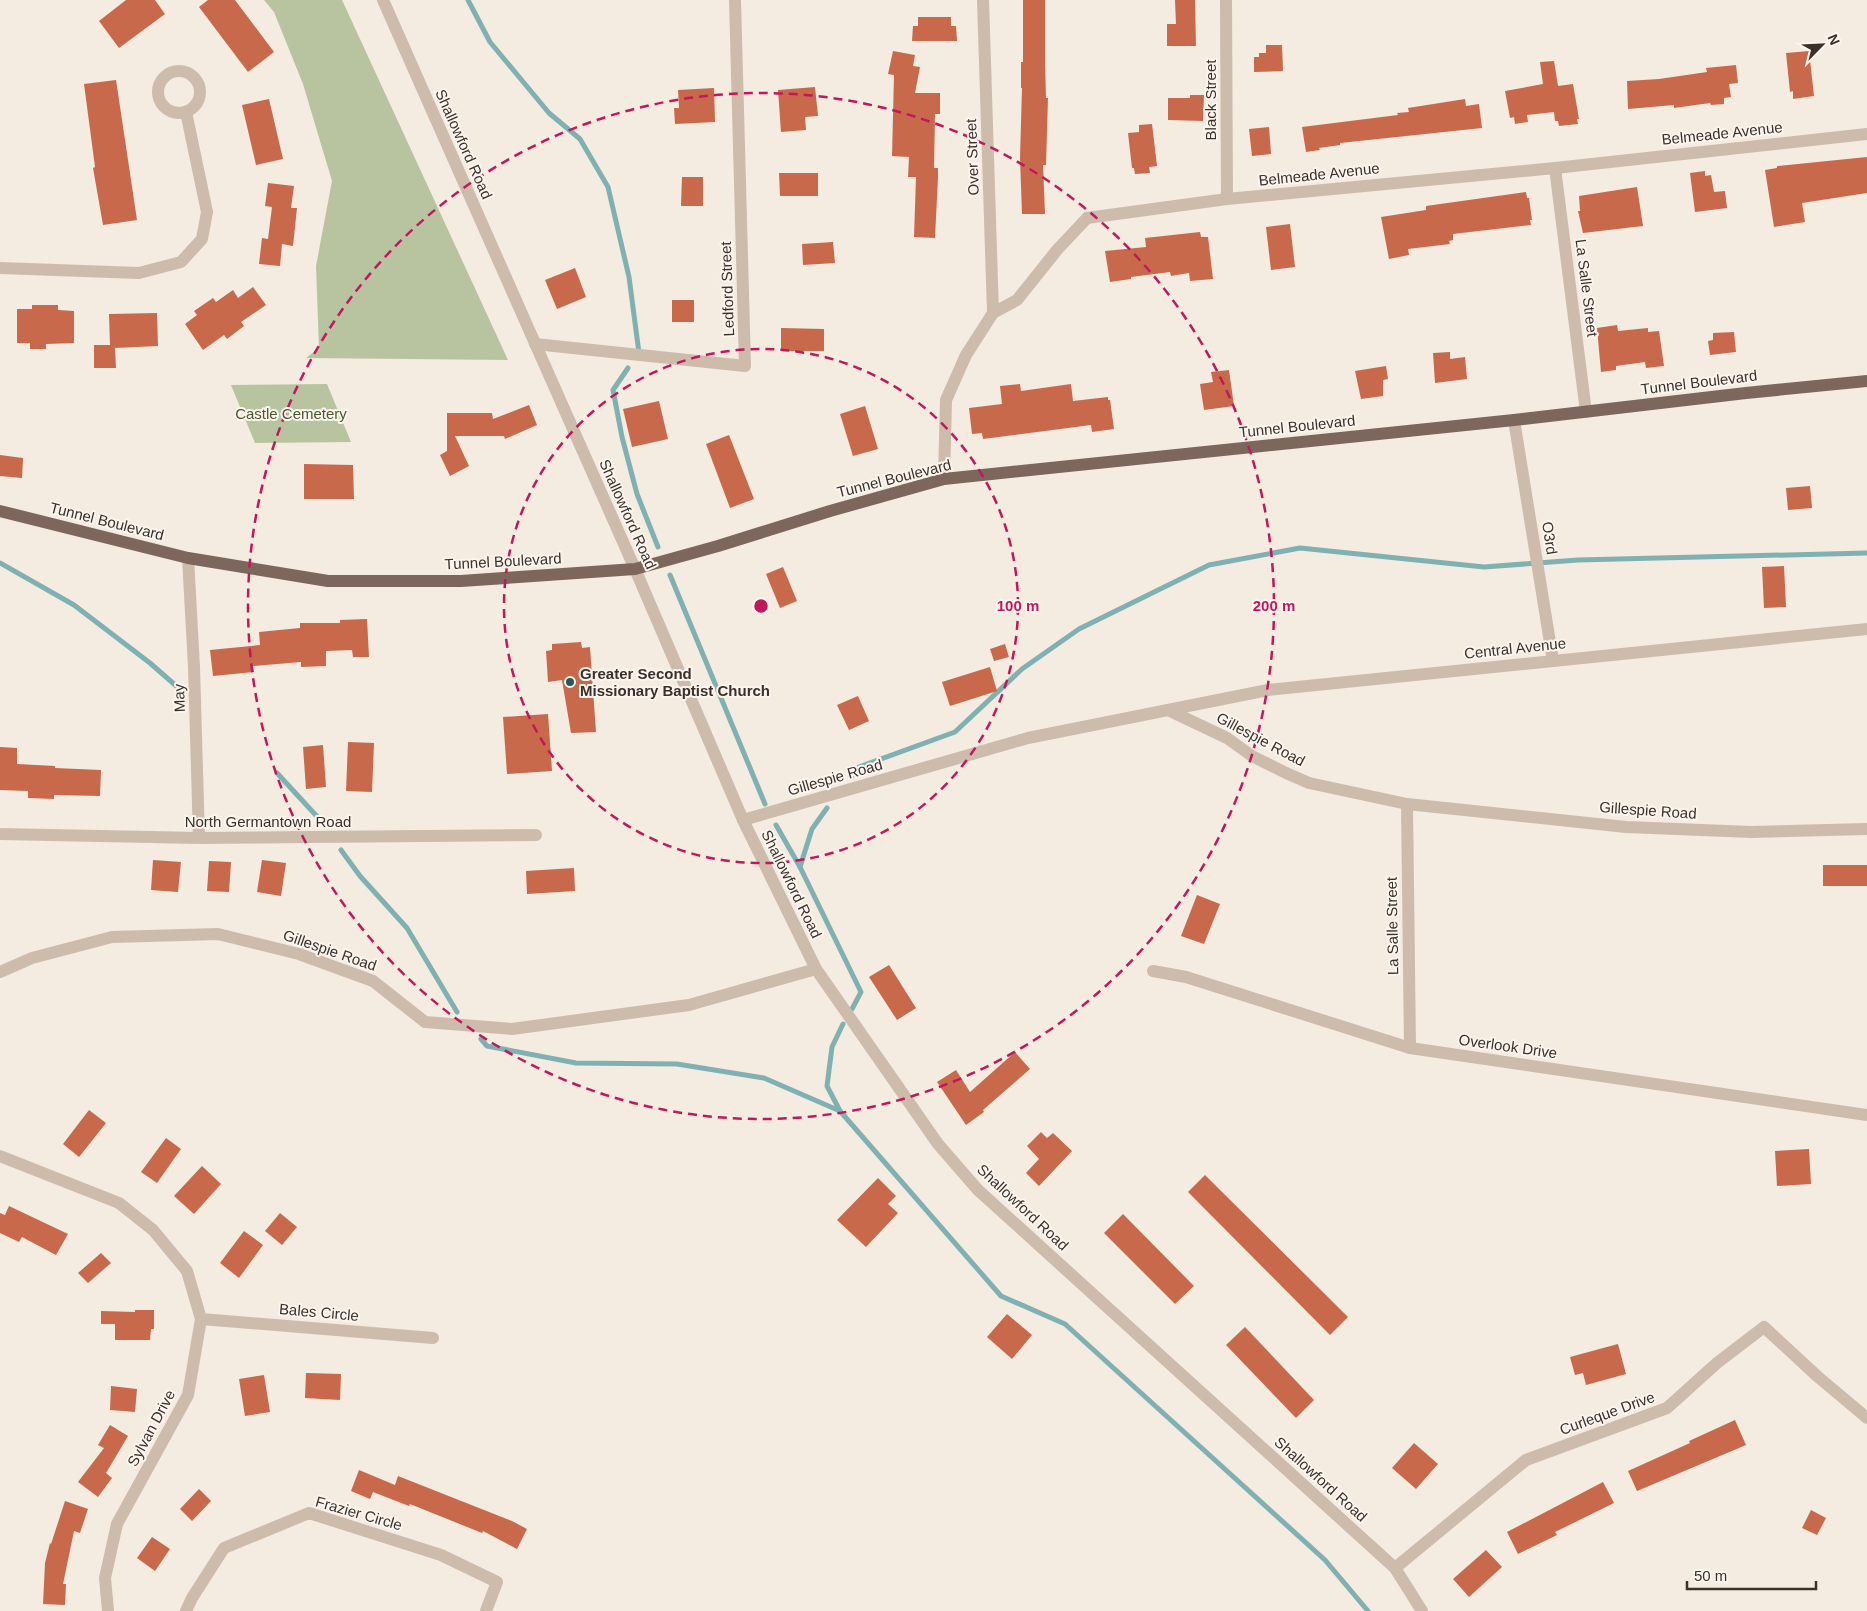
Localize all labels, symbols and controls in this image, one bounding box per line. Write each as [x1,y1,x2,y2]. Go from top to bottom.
north arrow [1797,20,1847,70]
text: N [1825,32,1843,48]
street label: Black Street [1202,59,1219,140]
street label: Shallowford Road [432,86,496,202]
street label: Over Street [962,118,982,196]
street label: Belmeade Avenue [1661,118,1783,148]
street label: Belmeade Avenue [1258,159,1380,189]
street label: La Salle Street [1573,238,1602,339]
street label: Ledford Street [717,240,737,337]
street label: Tunnel Boulevard [1640,366,1758,398]
park label: Castle Cemetery [235,405,347,422]
street label: Tunnel Boulevard [1238,411,1356,441]
street label: Shallowford Road [596,456,660,572]
street label: Tunnel Boulevard [835,456,953,500]
street label: Tunnel Boulevard [48,499,166,543]
street label: O3rd [1539,520,1561,556]
street label: Tunnel Boulevard [444,549,562,573]
centre of rings [752,597,770,615]
text: 100 m [997,597,1039,614]
text: 200 m [1253,597,1295,614]
street label: Central Avenue [1463,634,1567,662]
place label: Greater Second Missionary Baptist Church [580,665,770,699]
marker: Greater Second Missionary Baptist Church [564,676,576,688]
street label: May [170,683,188,712]
street label: Gillespie Road [1214,709,1308,769]
street label: Gillespie Road [786,755,884,799]
street label: Gillespie Road [1599,798,1697,822]
street label: North Germantown Road [185,813,351,830]
street label: Shallowford Road [758,827,826,941]
street label: La Salle Street [1383,876,1401,975]
street label: Gillespie Road [281,926,379,974]
street label: Overlook Drive [1458,1031,1558,1061]
street label: Shallowford Road [974,1160,1072,1254]
street label: Bales Circle [278,1300,360,1324]
street label: Sylvan Drive [124,1387,178,1469]
street label: Curleque Drive [1557,1388,1657,1438]
street label: Shallowford Road [1271,1433,1371,1525]
street label: Frazier Circle [314,1493,404,1533]
scale bar [1687,1558,1816,1590]
text: 50 m [1694,1567,1727,1584]

